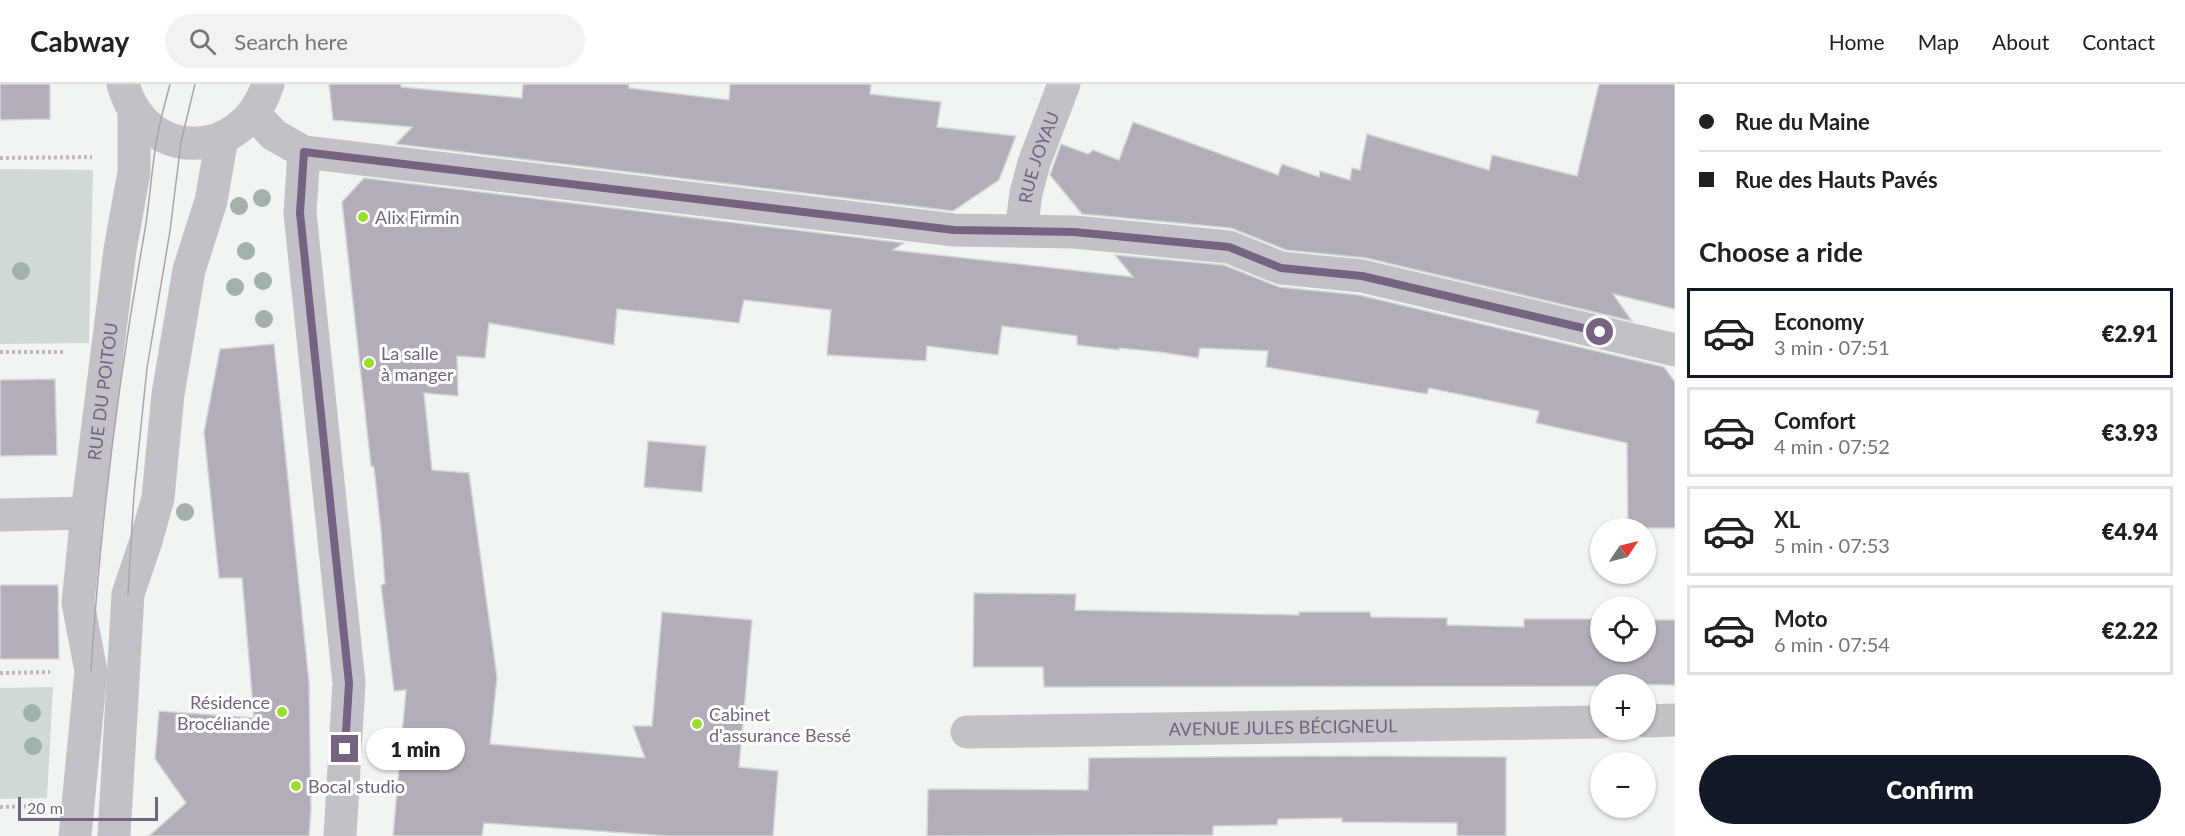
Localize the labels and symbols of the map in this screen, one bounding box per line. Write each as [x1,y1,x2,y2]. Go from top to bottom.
street label: RUE JOYAU [1014,108,1064,204]
place label: Alix Firmin [375,206,459,228]
marker: Alix Firmin [356,210,370,224]
route start [1586,318,1613,345]
street label: RUE DU POITOU [83,321,122,462]
place label: La salle à manger [381,342,454,385]
marker: La salle à manger [362,356,376,370]
north arrow [1590,518,1656,584]
place label: Résidence Brocéliande [177,691,270,734]
place label: Cabinet d'assurance Bessé [709,703,851,746]
marker: Résidence Brocéliande [275,705,289,719]
street label: AVENUE JULES BÉCIGNEUL [1168,714,1398,740]
marker: Cabinet d'assurance Bessé [690,717,704,731]
callout: 1 min [366,728,465,770]
route end [331,735,358,762]
place label: Bocal studio [308,775,405,797]
marker: Bocal studio [289,779,303,793]
scale bar [18,794,158,822]

